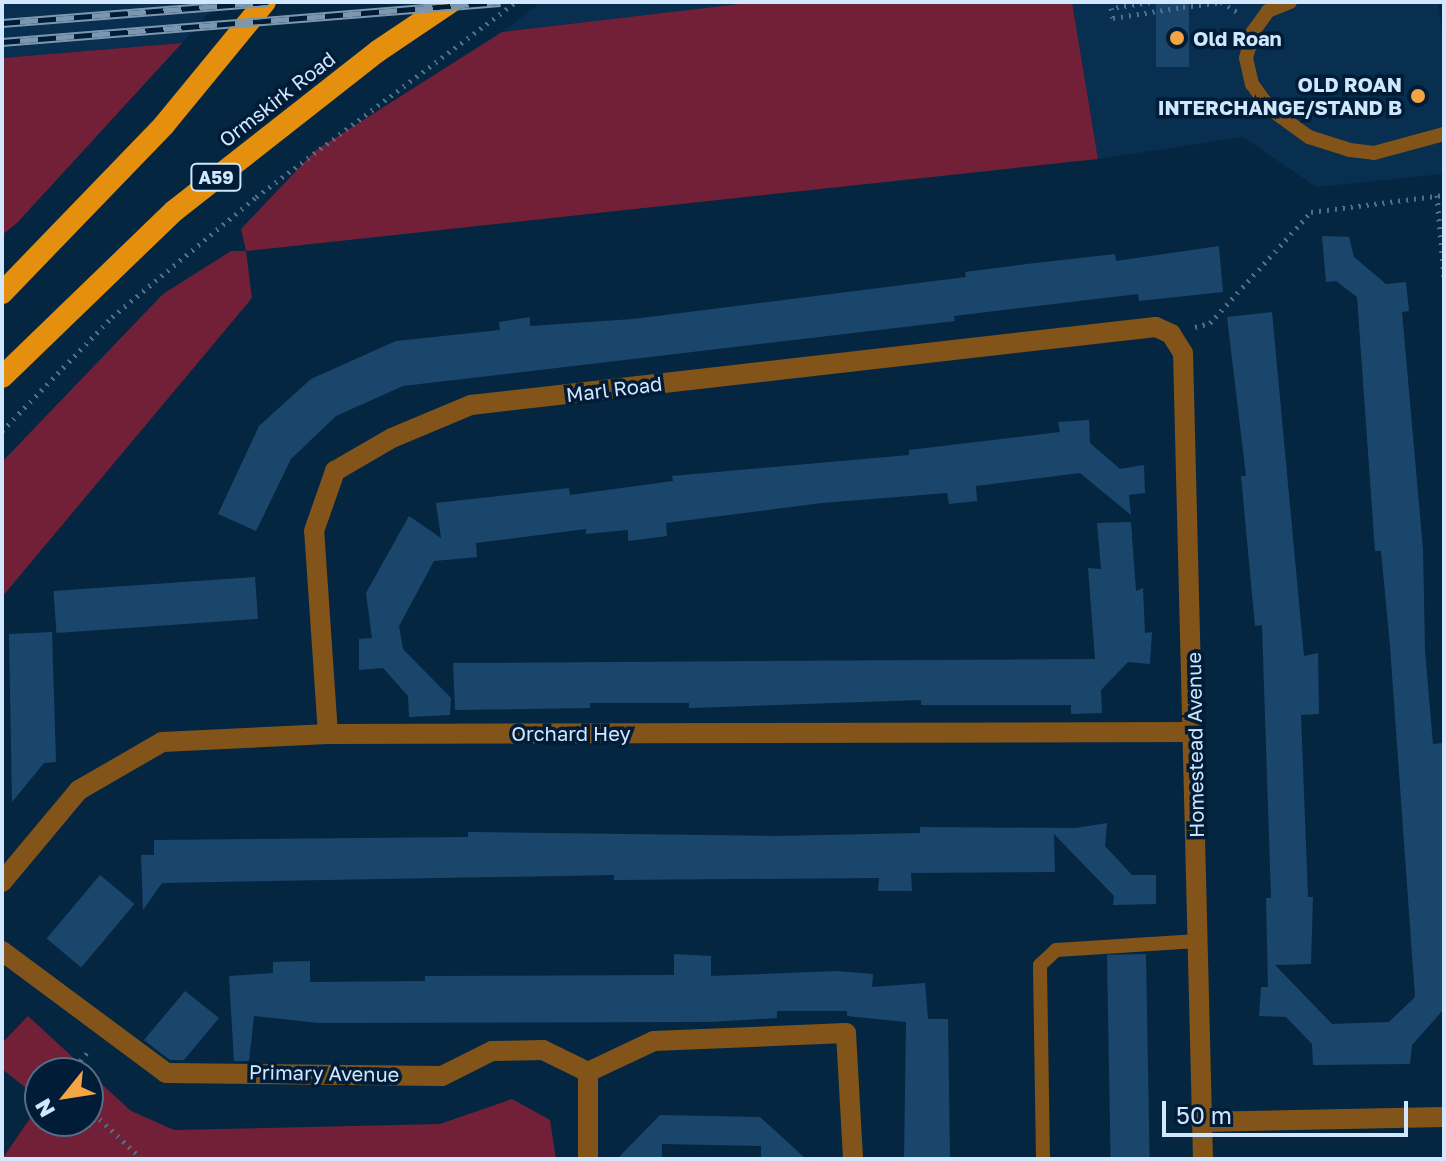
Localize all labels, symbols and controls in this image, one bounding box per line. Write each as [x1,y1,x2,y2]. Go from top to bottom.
place label: Old Roan [1193,26,1282,50]
marker: Old Roan [1168,29,1186,47]
street label: Ormskirk Road [214,46,340,152]
place label: OLD ROAN INTERCHANGE/STAND B [1158,72,1402,119]
marker: OLD ROAN INTERCHANGE/STAND B [1409,87,1427,105]
road number: A59 [190,163,242,191]
street label: Marl Road [565,371,663,407]
street label: Homestead Avenue [1181,652,1209,838]
street label: Orchard Hey [511,721,631,745]
north arrow [24,1057,104,1137]
street label: Primary Avenue [249,1060,399,1086]
scale bar [1166,1085,1412,1135]
text: N [29,1094,60,1122]
text: 50 m [1176,1100,1232,1129]

